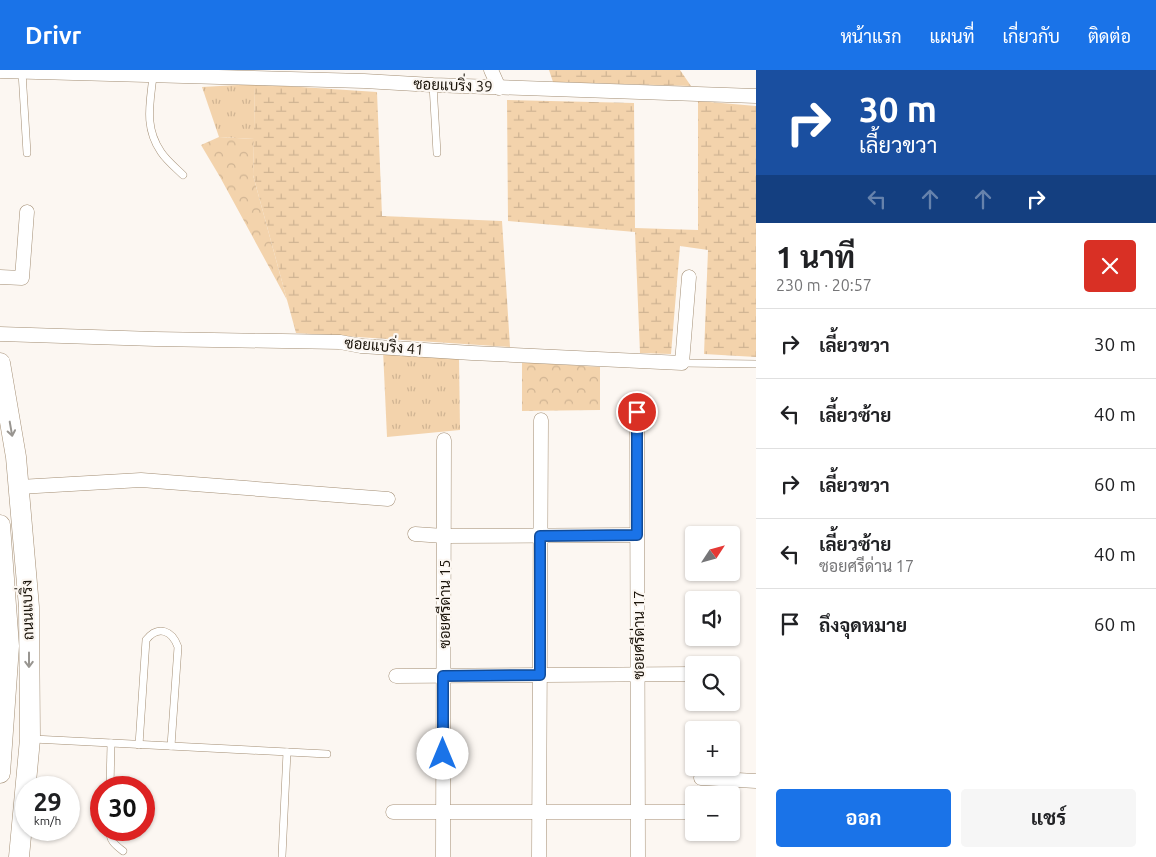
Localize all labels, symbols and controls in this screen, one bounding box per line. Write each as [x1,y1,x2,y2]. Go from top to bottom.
text: Drivr [25,22,81,49]
text: หน้าแรก [840,26,902,46]
text: แผนที่ [930,26,974,46]
text: เกี่ยวกับ [1002,26,1060,46]
text: ติดต่อ [1088,26,1131,46]
street label: ซอยแบริ่ง 39 [413,70,493,95]
text: 30 m [859,89,937,129]
icon: right [776,90,841,155]
text: เลี้ยวขวา [859,132,937,157]
icon: left [863,185,891,213]
icon: ahead [916,185,944,213]
icon: ahead [969,185,997,213]
icon: right [1022,185,1050,213]
text: 1 นาที [776,240,855,274]
button: close [1084,240,1136,292]
text: 230 m · 20:57 [776,276,872,294]
street label: ซอยแบริ่ง 41 [344,329,425,358]
icon: right [776,330,804,358]
text: 30 m [1094,333,1136,355]
text: เลี้ยวขวา [819,334,890,356]
pin [616,391,658,433]
icon: arrive [623,398,651,426]
icon: left [776,400,804,428]
text: 40 m [1094,403,1136,425]
text: เลี้ยวซ้าย [819,404,891,426]
one-way arrow [7,420,17,436]
icon: right [776,470,804,498]
text: 60 m [1094,473,1136,495]
text: เลี้ยวขวา [819,474,890,496]
north arrow [685,526,740,581]
map controls [685,526,740,841]
text: เลี้ยวซ้าย [819,533,891,555]
icon: left [776,540,804,568]
text: 40 m [1094,543,1136,565]
text: ซอยศรีด่าน 17 [819,557,914,575]
street label: ซอยศรีด่าน 15 [435,560,453,648]
street label: ถนนแบริ่ง [12,580,37,641]
street label: ซอยศรีด่าน 17 [629,591,647,679]
button: sound [685,591,740,646]
icon: arrive [776,610,804,638]
text: 60 m [1094,613,1136,635]
text: ถึงจุดหมาย [819,614,907,636]
one-way arrow [24,652,34,668]
button: search [685,656,740,711]
button: + [685,721,740,776]
position arrow [416,727,468,779]
speed limit sign: 30 [90,776,155,841]
button: − [685,786,740,841]
text: 29 [33,788,62,816]
button: ออก [776,789,951,847]
button: แชร์ [961,789,1136,847]
text: km/h [34,814,61,827]

